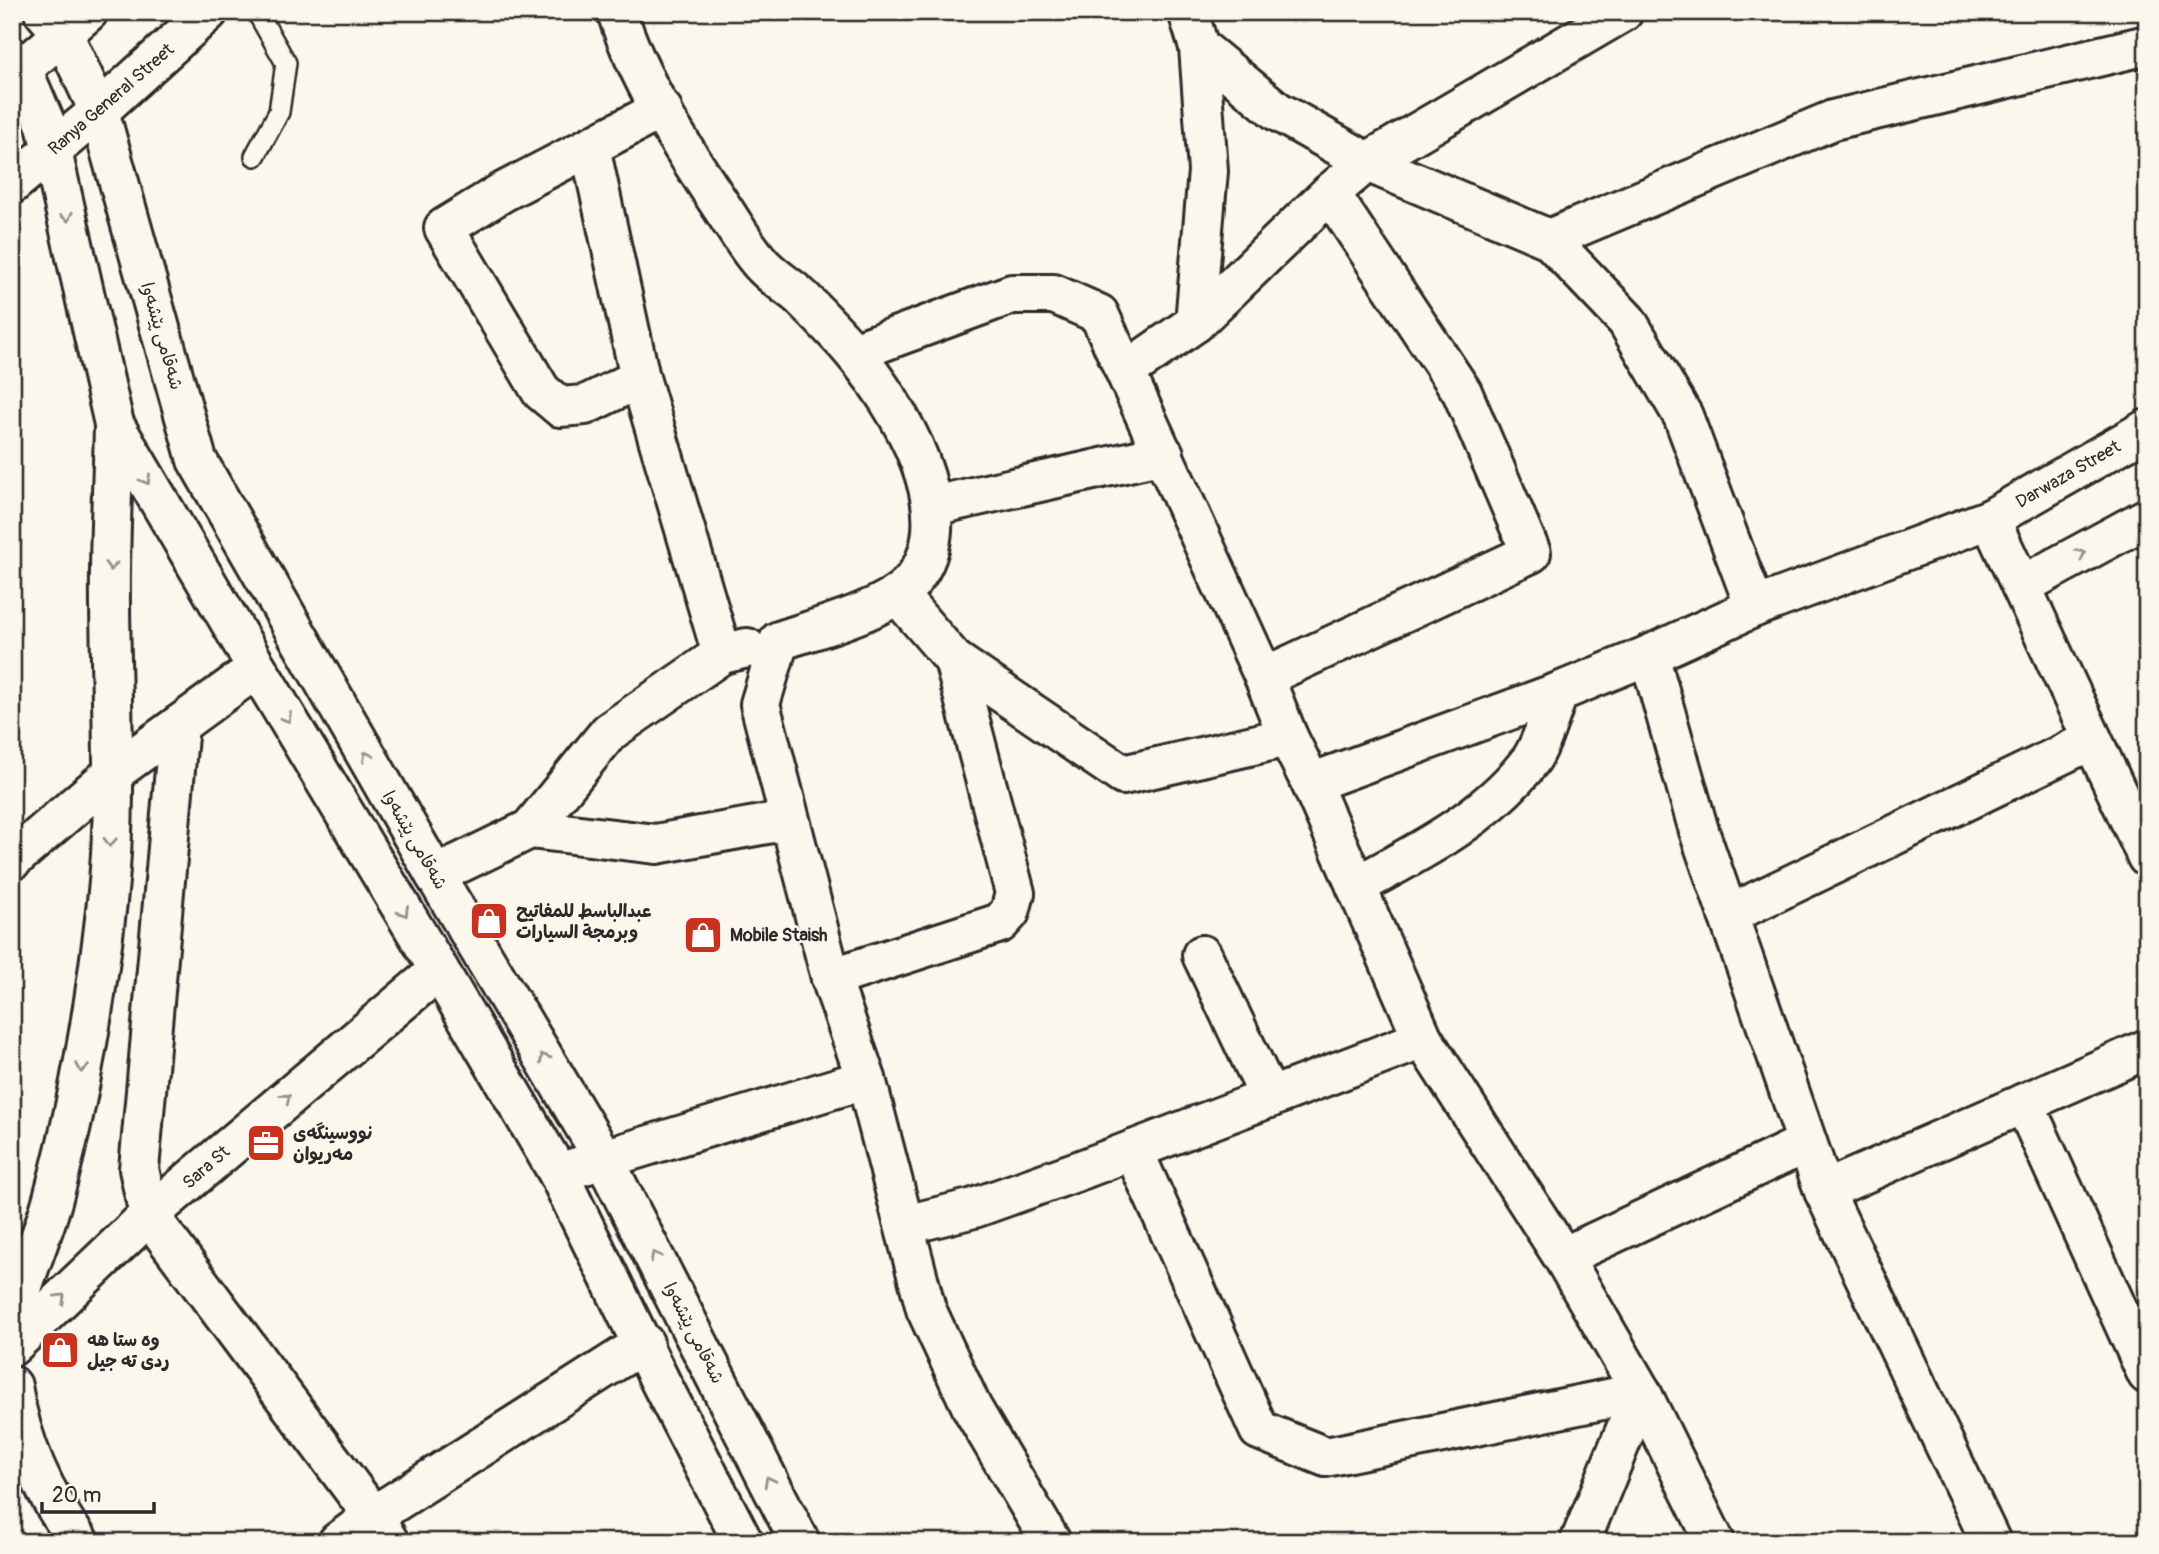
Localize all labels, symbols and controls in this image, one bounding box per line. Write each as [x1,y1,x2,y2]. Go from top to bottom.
street label: Ranya General Street [44,38,180,160]
one-way arrow [59,211,74,223]
street label: شەقامی پێشەوا [135,280,188,392]
street label: Darwaza Street [2012,435,2125,514]
one-way arrow [138,472,151,485]
one-way arrow [2074,549,2086,562]
one-way arrow [103,561,118,572]
one-way arrow [278,710,291,723]
one-way arrow [362,751,375,763]
street label: شەقامی پێشەوا [377,787,452,894]
one-way arrow [103,837,118,848]
shop icon: عبدالباسط للمفاتيح وبرمجة السيارات [468,900,510,942]
place label: عبدالباسط للمفاتيح وبرمجة السيارات [516,900,652,944]
one-way arrow [396,905,409,918]
shop icon: Mobile Staish [682,914,724,956]
place label: Mobile Staish [730,924,828,947]
one-way arrow [540,1052,553,1065]
one-way arrow [75,1062,90,1074]
one-way arrow [279,1094,291,1107]
office icon: نووسینگەی مەریوان [245,1122,287,1164]
place label: نووسینگەی مەریوان [293,1122,374,1166]
street label: Sara St [178,1140,235,1194]
one-way arrow [650,1251,663,1263]
street label: شەقامی پێشەوا [658,1279,729,1388]
one-way arrow [52,1293,65,1306]
shop icon: وه ستا هه ردى ته جيل [39,1329,81,1371]
place label: وه ستا هه ردى ته جيل [87,1329,169,1373]
scale bar [42,1470,154,1514]
one-way arrow [764,1476,778,1488]
text: 20 m [52,1482,101,1509]

